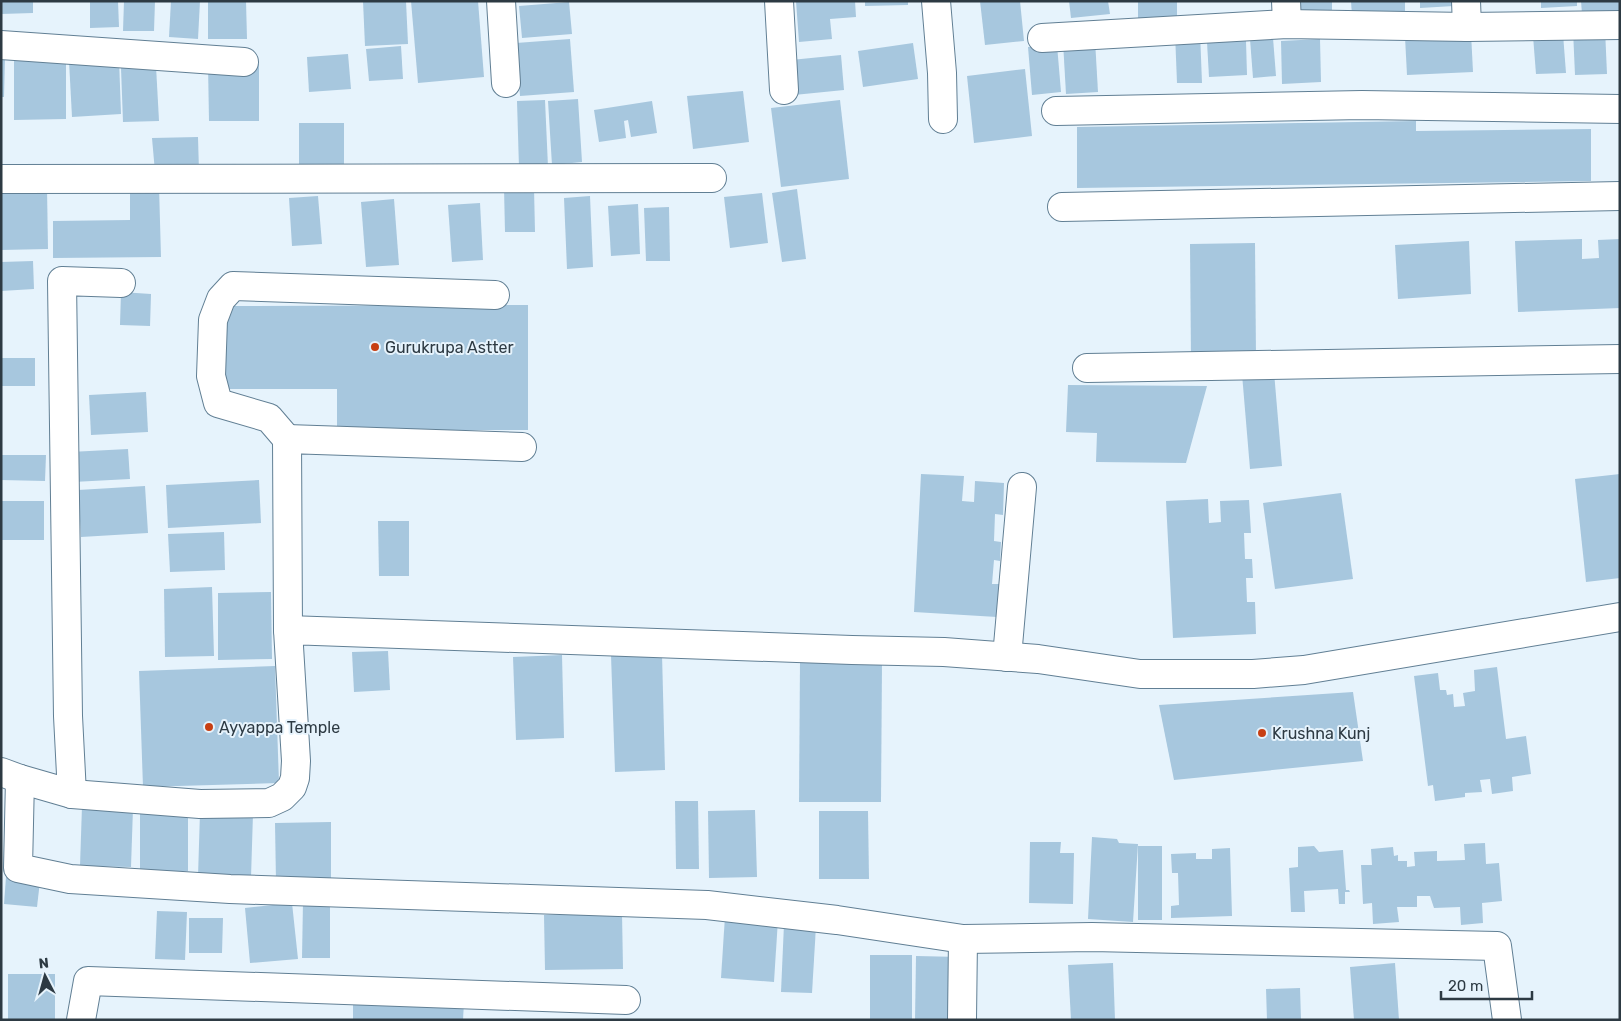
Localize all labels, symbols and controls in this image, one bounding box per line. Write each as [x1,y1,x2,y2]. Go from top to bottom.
place label: Gurukrupa Astter [385,338,514,357]
marker: Gurukrupa Astter [369,341,381,353]
place label: Ayyappa Temple [219,718,340,737]
marker: Ayyappa Temple [203,721,215,733]
place label: Krushna Kunj [1272,724,1370,743]
marker: Krushna Kunj [1256,727,1268,739]
north arrow [20,951,70,1001]
text: N [38,955,50,973]
scale bar [1441,968,1532,1000]
text: 20 m [1448,977,1483,995]

